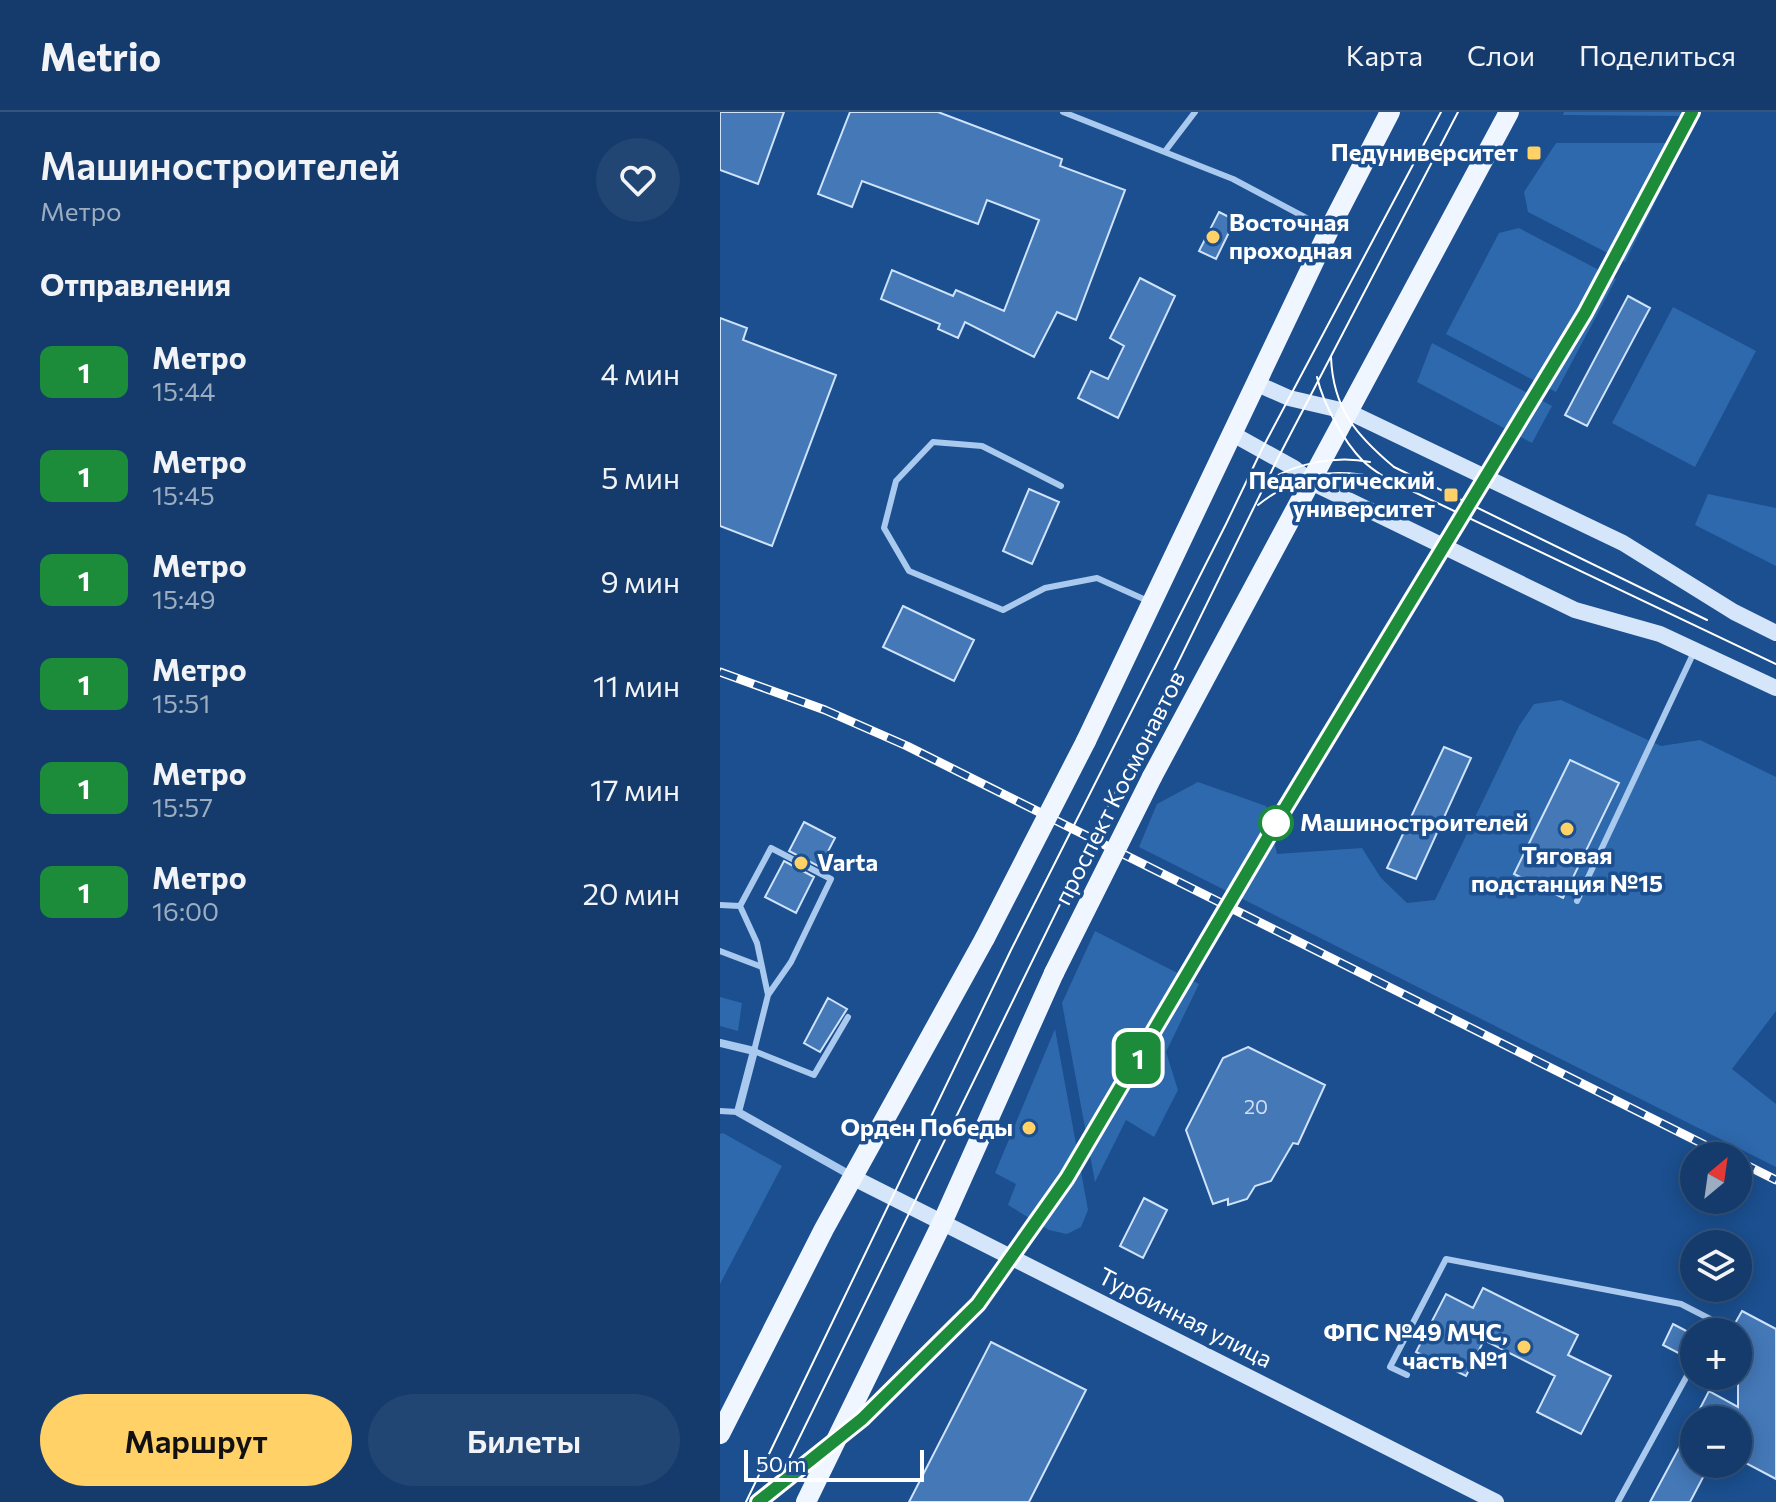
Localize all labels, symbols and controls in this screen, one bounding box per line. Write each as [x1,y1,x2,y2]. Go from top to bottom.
text: Metrio [40,32,161,79]
text: Карта [1346,38,1423,72]
text: Слои [1467,38,1535,72]
text: Поделиться [1579,38,1736,72]
place label: Педуниверситет [1331,137,1518,166]
button: heart [596,138,680,222]
text: Машиностроителей [40,141,401,188]
marker: Педуниверситет [1525,144,1543,162]
text: Метро [40,195,122,226]
place label: Восточная проходная [1229,207,1352,264]
marker: Восточная проходная [1204,228,1222,246]
text: Отправления [40,265,231,302]
text: Метро [152,338,247,375]
text: 4 мин [601,354,680,391]
text: 1 [78,355,90,389]
text: 15:44 [152,375,215,406]
text: Метро [152,442,247,479]
text: 5 мин [601,458,680,495]
text: 1 [78,459,90,493]
place label: Педагогический университет [1248,465,1435,522]
text: 15:45 [152,479,215,510]
marker: Педагогический университет [1442,486,1460,504]
text: Метро [152,546,247,583]
text: 9 мин [600,562,680,599]
text: 1 [78,563,90,597]
text: 15:49 [152,583,216,614]
text: Метро [152,650,247,687]
street label: проспект Космонавтов [1047,665,1190,909]
text: 11 мин [593,666,680,703]
text: 1 [78,667,90,701]
text: 15:51 [152,687,210,718]
text: Метро [152,754,247,791]
text: 17 мин [590,770,680,807]
text: 1 [78,771,90,805]
text: 15:57 [152,791,213,822]
marker: Машиностроителей [1259,806,1293,840]
place label: Машиностроителей [1300,807,1529,836]
marker: Тяговая подстанция №15 [1558,820,1576,838]
place label: Тяговая подстанция №15 [1471,840,1663,897]
place label: Varta [817,847,878,876]
marker: Varta [792,854,810,872]
text: Метро [152,858,247,895]
text: 20 мин [582,874,680,911]
text: 1 [78,875,90,909]
text: 16:00 [152,895,219,926]
line badge: 1 [1112,1032,1164,1084]
text: 1 [1132,1041,1144,1075]
house number: 20 [1244,1094,1268,1118]
place label: Орден Победы [841,1112,1013,1141]
marker: Орден Победы [1020,1119,1038,1137]
north arrow [1680,1142,1752,1214]
map controls [1680,1142,1752,1478]
button: layers [1680,1230,1752,1302]
street label: Турбинная улица [1094,1260,1277,1373]
place label: ФПС №49 МЧС, часть №1 [1324,1317,1508,1374]
button: + [1680,1318,1752,1390]
marker: ФПС №49 МЧС, часть №1 [1515,1338,1533,1356]
button: Маршрут [40,1394,352,1486]
button: Билеты [368,1394,680,1486]
button: − [1680,1406,1752,1478]
scale bar [744,1446,924,1482]
text: 50 m [756,1450,806,1477]

